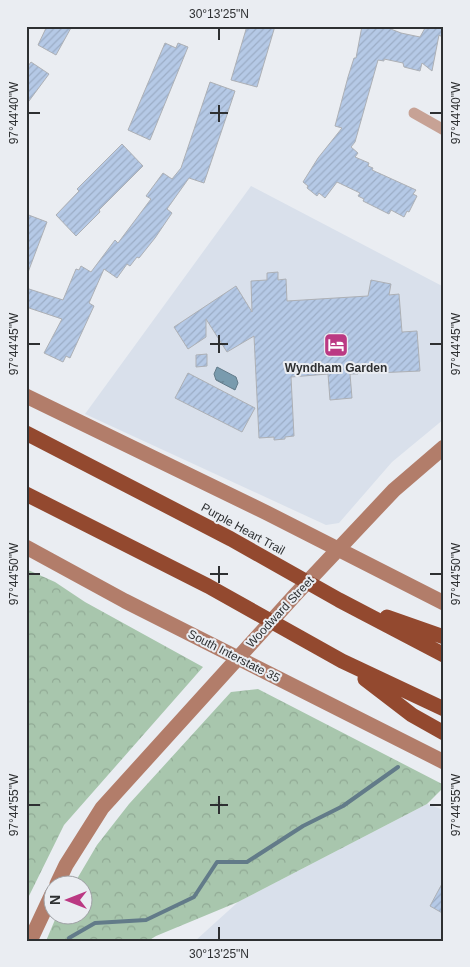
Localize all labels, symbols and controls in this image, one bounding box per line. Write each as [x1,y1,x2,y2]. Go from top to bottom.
text: 30°13'25"N [189,7,249,21]
text: 97°44'40"W [7,81,21,144]
text: 97°44'40"W [449,81,463,144]
text: 97°44'45"W [7,312,21,375]
text: 97°44'45"W [449,312,463,375]
hotel icon: Wyndham Garden [323,332,349,358]
place label: Wyndham Garden [285,361,387,375]
street label: Purple Heart Trail [199,500,287,558]
text: 97°44'50"W [7,542,21,605]
text: 97°44'50"W [449,542,463,605]
street label: Woodward Street [243,573,317,651]
street label: South Interstate 35 [186,627,283,685]
text: 97°44'55"W [7,773,21,836]
text: 97°44'55"W [449,773,463,836]
north arrow [42,874,92,924]
text: N [47,895,63,905]
text: 30°13'25"N [189,947,249,961]

